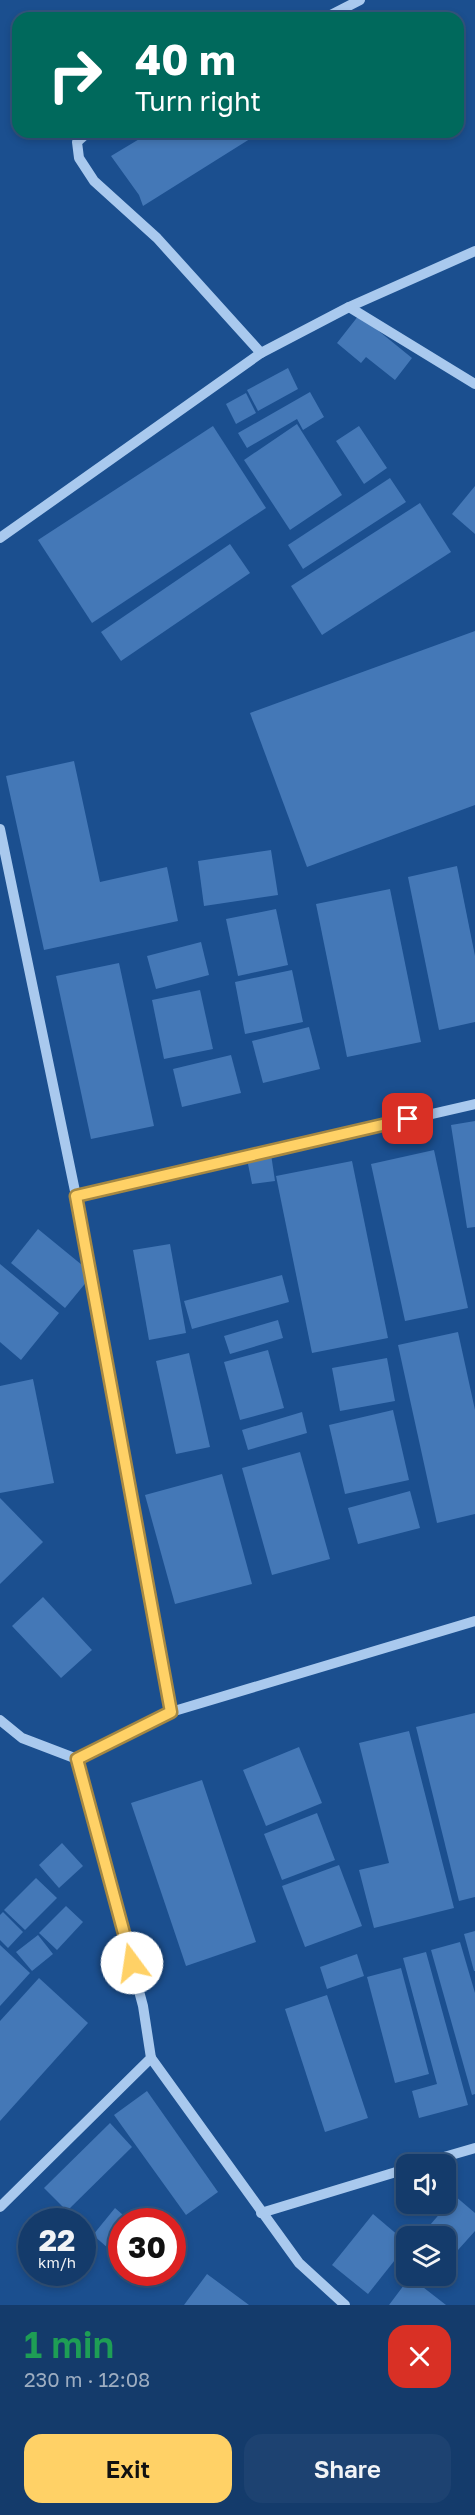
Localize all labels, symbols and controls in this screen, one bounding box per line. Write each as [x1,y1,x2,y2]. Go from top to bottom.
text: 40 m [135,34,236,84]
icon: right [36,36,114,114]
text: Turn right [135,85,261,117]
pin [382,1093,433,1144]
icon: arrive [391,1102,424,1135]
position arrow [100,1931,164,1995]
map controls [396,2154,456,2286]
button: sound [396,2154,456,2214]
speed limit sign: 30 [108,2208,186,2286]
text: 22 [39,2222,75,2258]
button: layers [396,2226,456,2286]
text: km/h [38,2253,76,2271]
text: 1 min [24,2323,114,2366]
button: close [388,2325,451,2388]
text: 230 m · 12:08 [24,2367,150,2391]
button: Exit [24,2434,232,2503]
button: Share [244,2434,451,2503]

